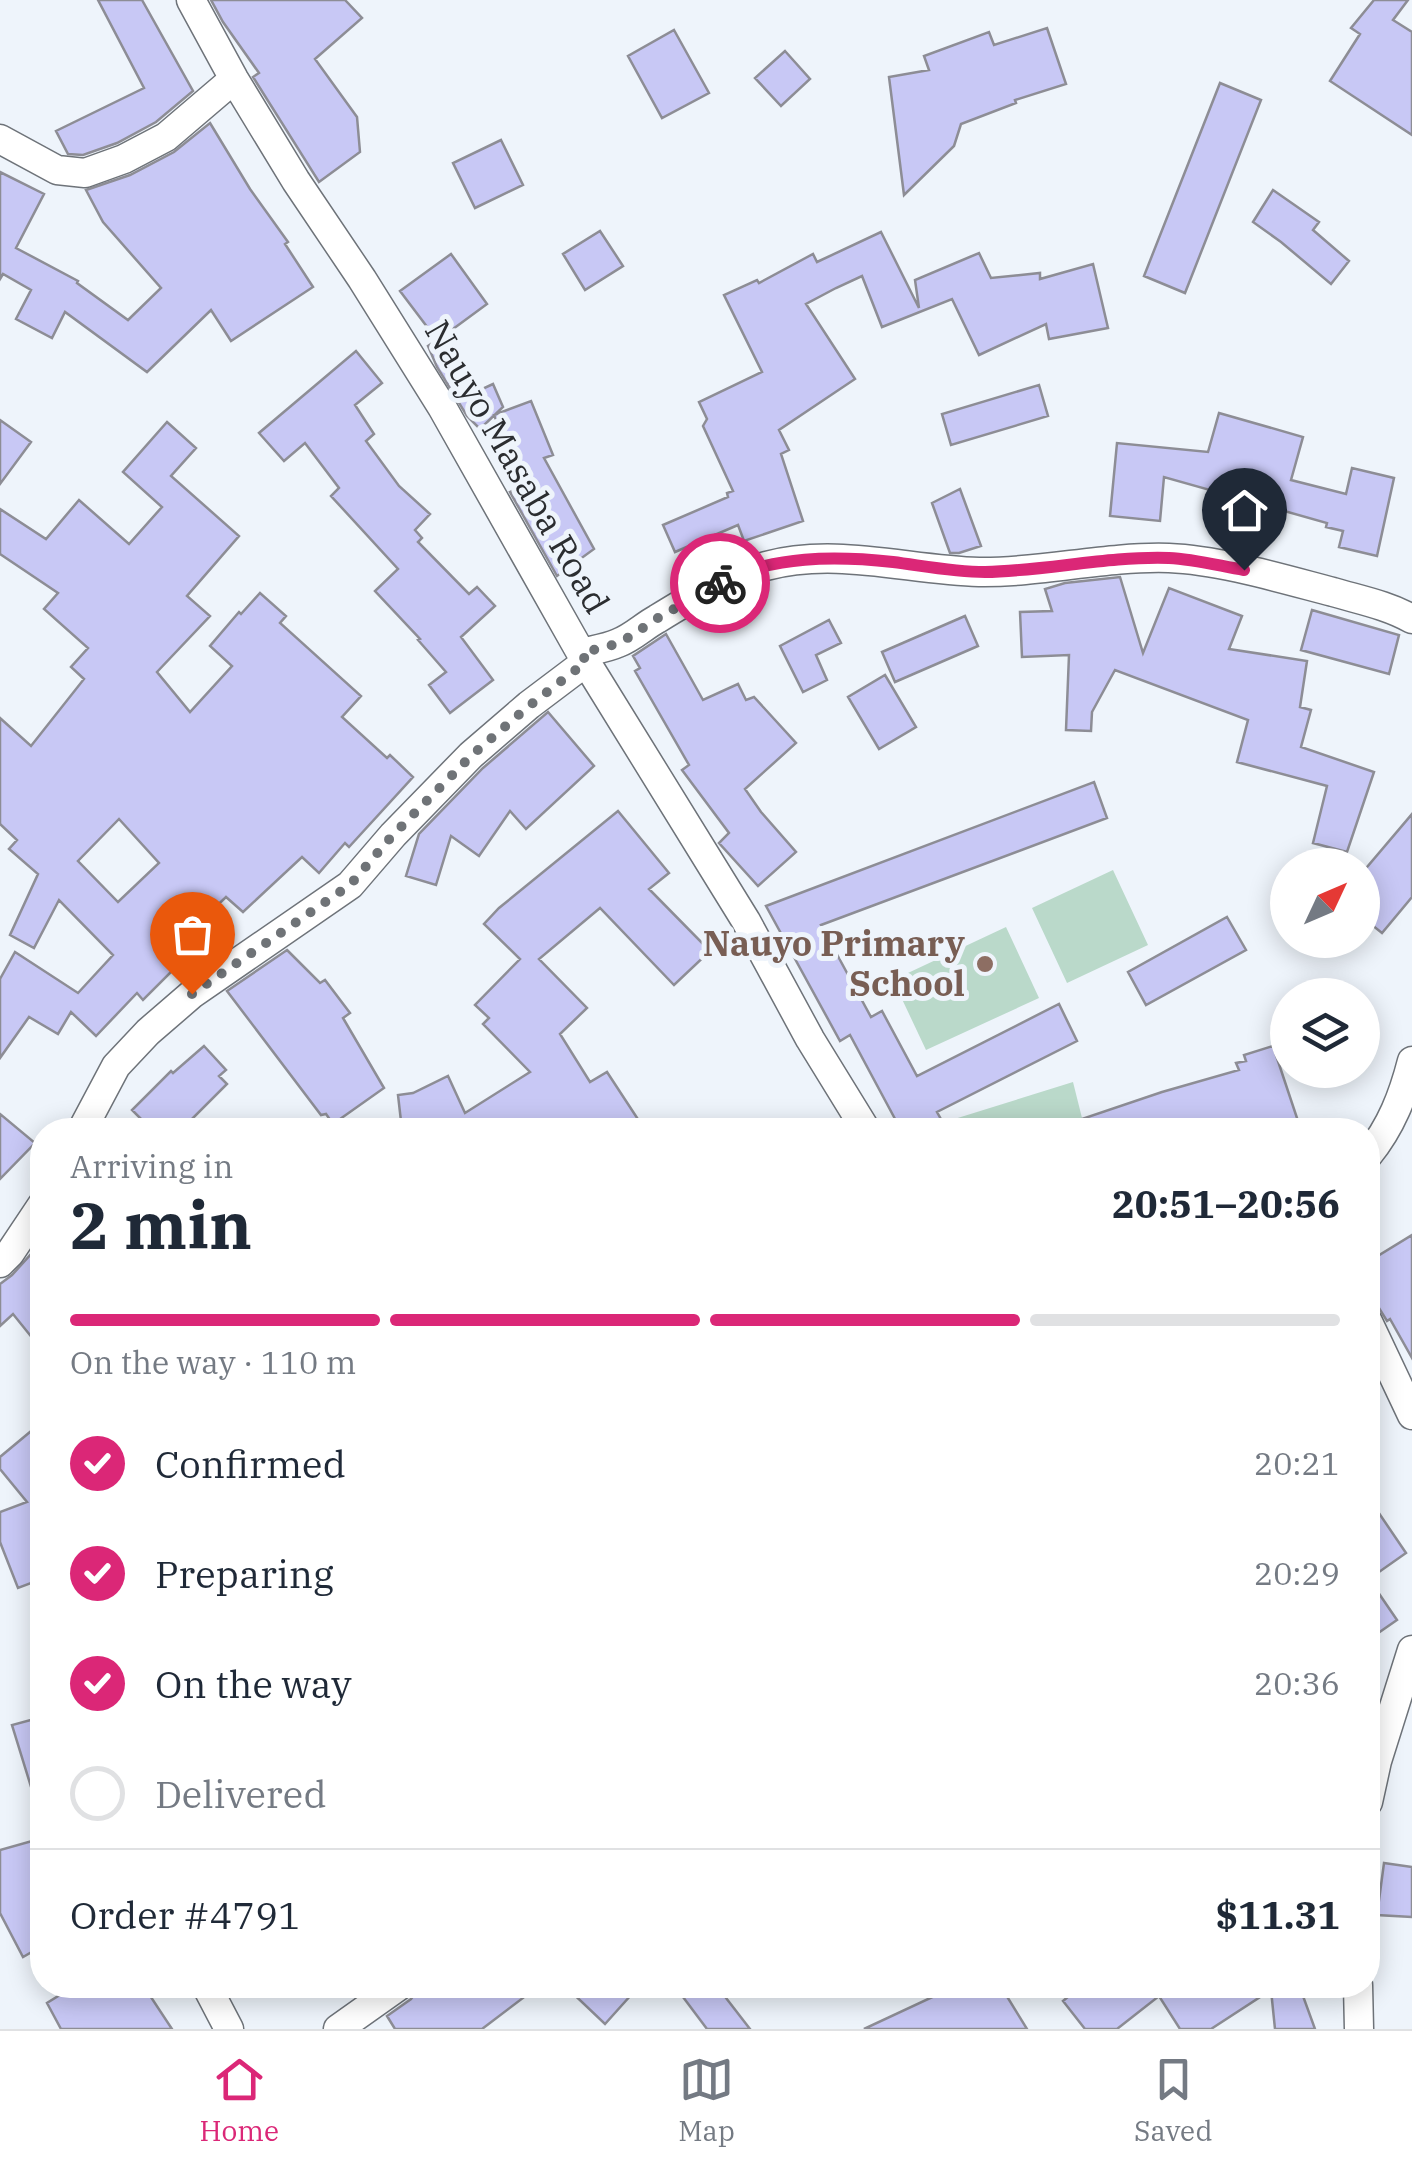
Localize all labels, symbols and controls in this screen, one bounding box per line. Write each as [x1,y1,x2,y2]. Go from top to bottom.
street label: Nauyo Masaba Road [415,312,621,621]
pin [1202,468,1287,571]
icon: home [1217,483,1272,538]
courier [670,533,770,633]
icon: bike [693,556,748,611]
north arrow [1270,848,1380,958]
map controls [1270,848,1380,1088]
pin [150,892,235,995]
icon: bag [165,907,220,962]
place label: Nauyo Primary School [703,920,965,1006]
marker: Nauyo Primary School [974,953,996,975]
button: layers [1270,978,1380,1088]
text: Arriving in [70,1145,233,1187]
text: 20:51–20:56 [1112,1179,1340,1228]
text: 2 min [70,1182,252,1267]
text: On the way · 110 m [70,1341,356,1383]
icon: check [70,1436,125,1491]
text: Confirmed [155,1439,346,1488]
text: 20:21 [1254,1442,1340,1484]
icon: check [70,1546,125,1601]
text: Preparing [155,1549,334,1598]
text: 20:29 [1254,1552,1340,1594]
icon: check [70,1656,125,1711]
text: On the way [155,1659,352,1708]
text: 20:36 [1254,1662,1340,1704]
text: Delivered [155,1769,327,1818]
text: Order #4791 [70,1890,301,1939]
text: $11.31 [1215,1890,1340,1939]
tab: Home [200,2052,279,2149]
tab: Map [678,2052,735,2149]
tab: Saved [1134,2052,1212,2149]

